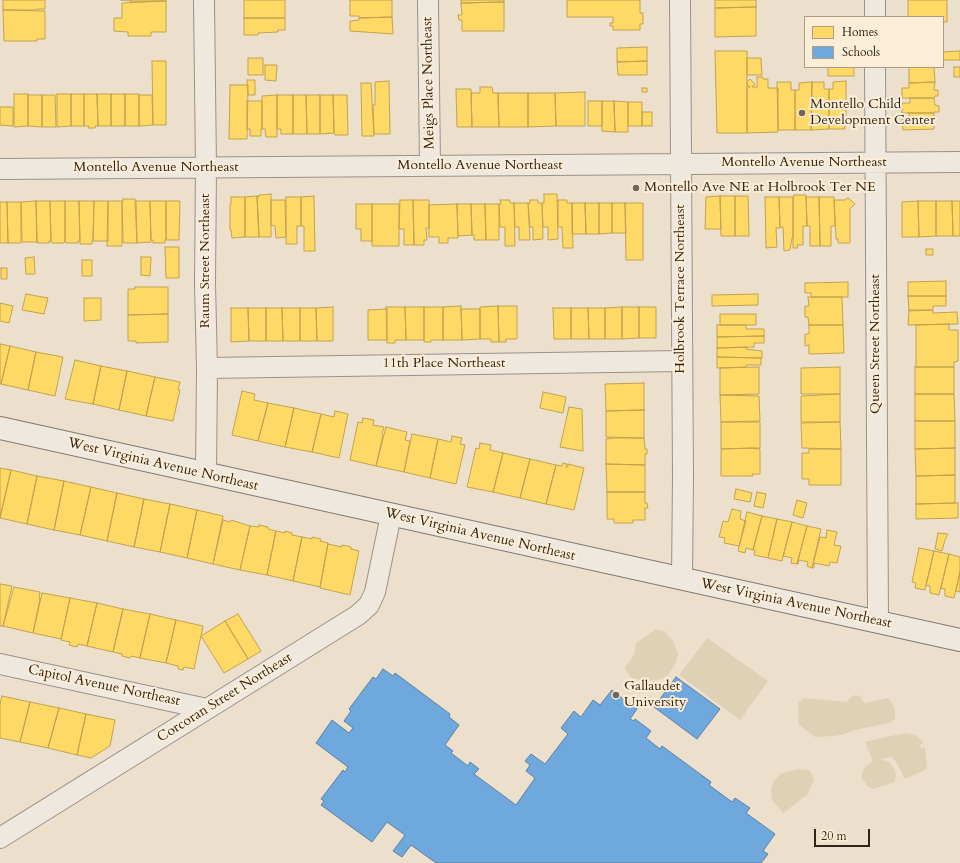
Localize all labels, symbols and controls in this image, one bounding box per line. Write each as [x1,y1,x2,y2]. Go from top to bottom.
legend [804,16,944,68]
street label: Meigs Place Northeast [419,17,439,149]
text: Homes [842,24,878,40]
text: Schools [842,44,880,60]
place label: Montello Child Development Center [810,97,935,130]
marker: Montello Child Development Center [797,108,807,118]
street label: Montello Avenue Northeast [721,155,887,171]
street label: Montello Avenue Northeast [397,158,563,174]
street label: Montello Avenue Northeast [73,160,239,176]
place label: Montello Ave NE at Holbrook Ter NE [644,180,876,196]
marker: Montello Ave NE at Holbrook Ter NE [631,183,641,193]
street label: Raum Street Northeast [198,194,214,328]
street label: Holbrook Terrace Northeast [673,204,689,374]
street label: Queen Street Northeast [868,274,884,414]
street label: 11th Place Northeast [383,356,505,372]
street label: West Virginia Avenue Northeast [66,435,260,495]
street label: West Virginia Avenue Northeast [383,505,577,565]
street label: West Virginia Avenue Northeast [699,576,893,632]
street label: Corcoran Street Northeast [154,650,296,746]
street label: Capitol Avenue Northeast [27,662,181,710]
place label: Gallaudet University [624,679,686,712]
marker: Gallaudet University [611,690,621,700]
scale bar [816,821,872,847]
text: 20 m [821,828,847,844]

